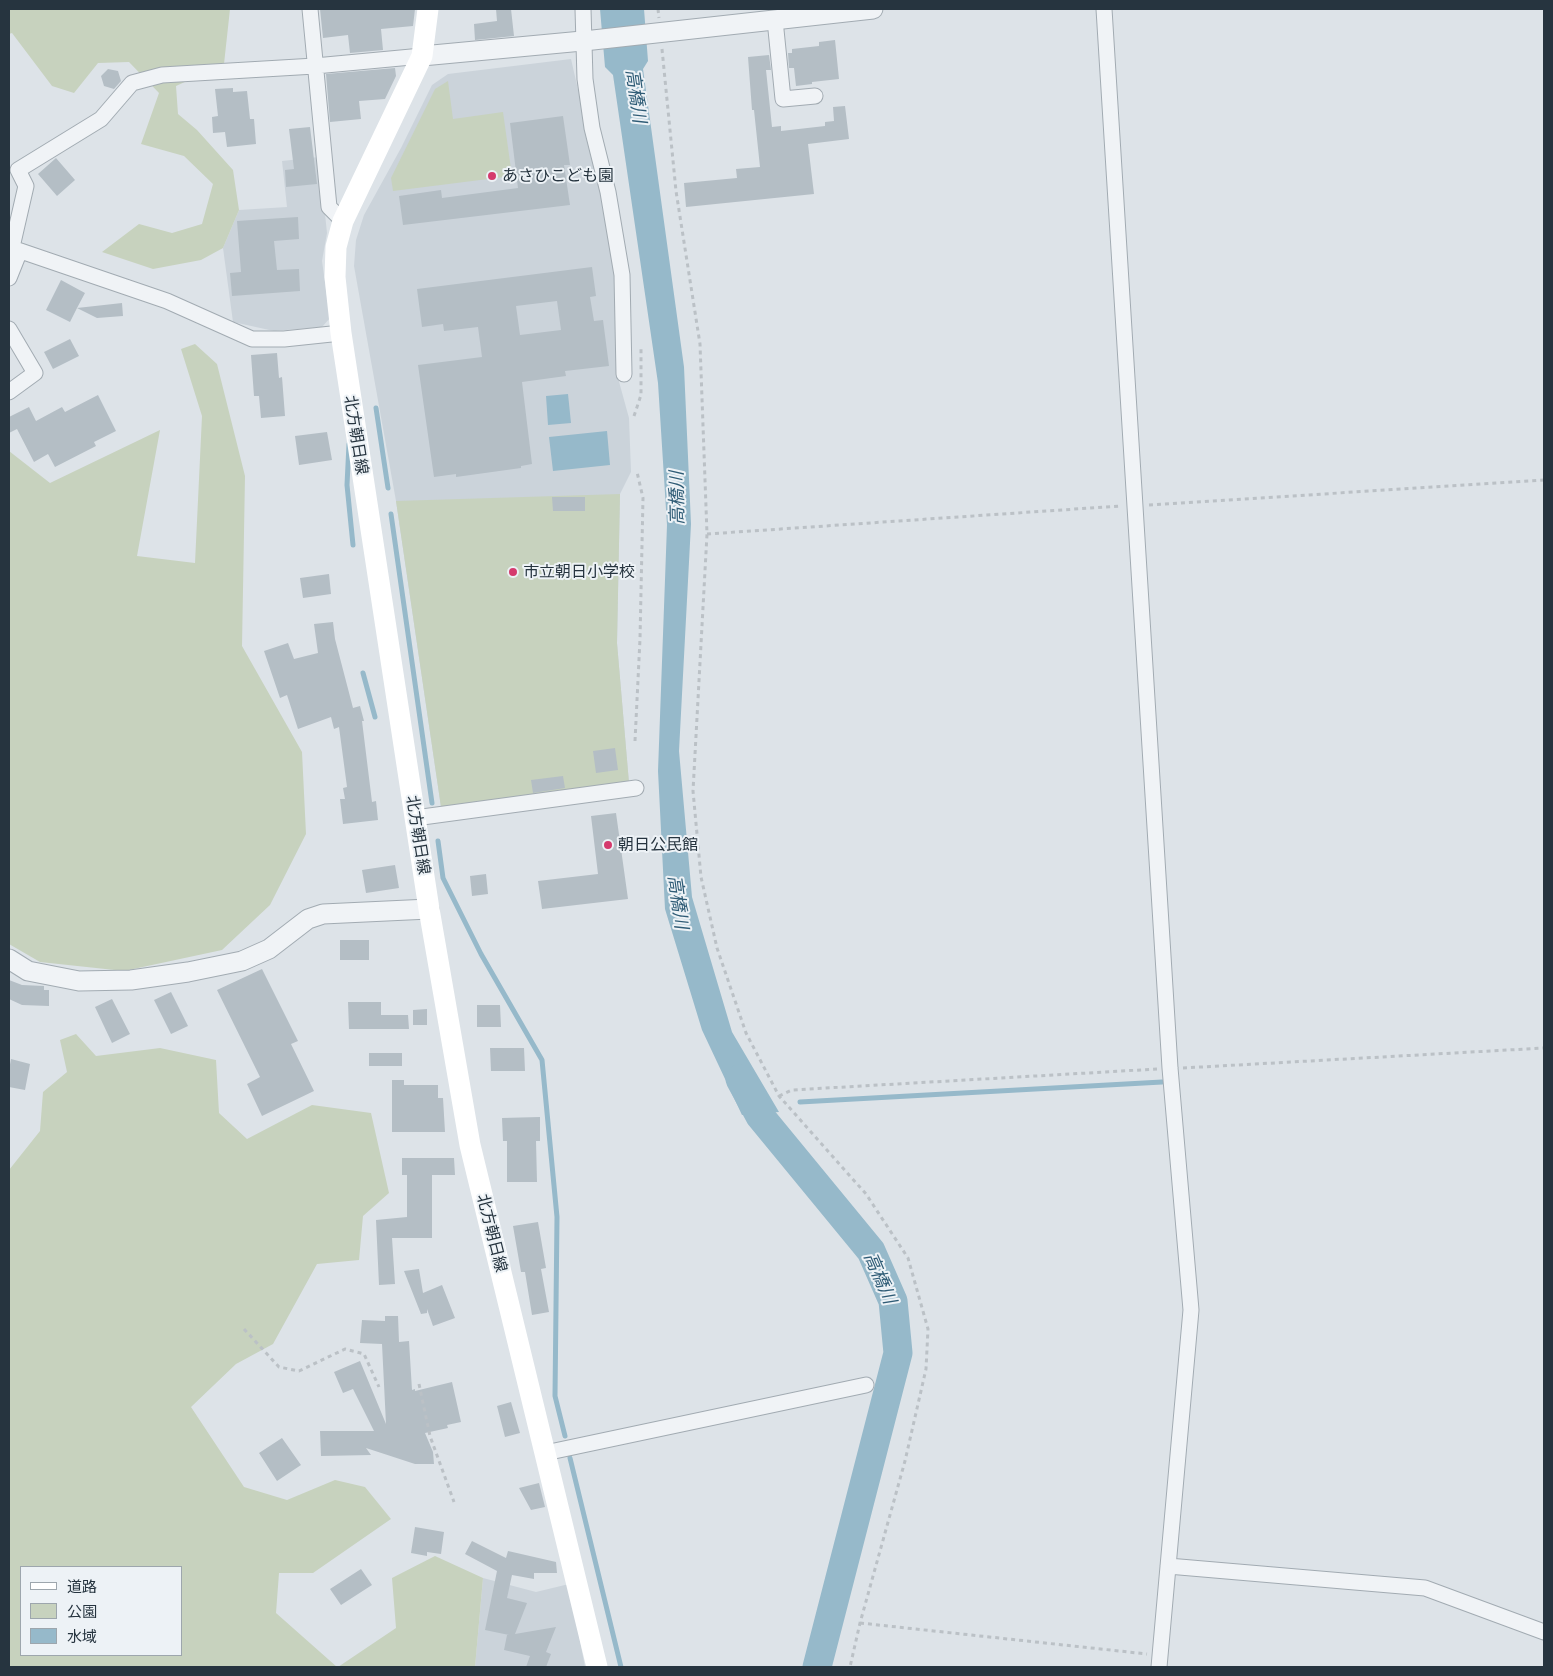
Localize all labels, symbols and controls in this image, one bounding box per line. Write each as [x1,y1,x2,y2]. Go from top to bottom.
water label: 高橋川 [622,68,650,124]
place label: あさひこども園 [502,166,614,186]
marker: あさひこども園 [486,170,498,182]
street label: 北方朝日線 [340,394,372,476]
water label: 高橋川 [666,471,688,525]
place label: 市立朝日小学校 [523,562,635,582]
marker: 市立朝日小学校 [507,566,519,578]
street label: 北方朝日線 [402,794,434,876]
place label: 朝日公民館 [618,835,698,855]
marker: 朝日公民館 [602,839,614,851]
water label: 高橋川 [664,874,692,930]
street label: 北方朝日線 [473,1192,511,1274]
water label: 高橋川 [860,1249,900,1307]
legend [20,1566,182,1656]
text: 道路 [67,1577,97,1595]
text: 公園 [67,1602,97,1620]
text: 水域 [67,1627,97,1645]

